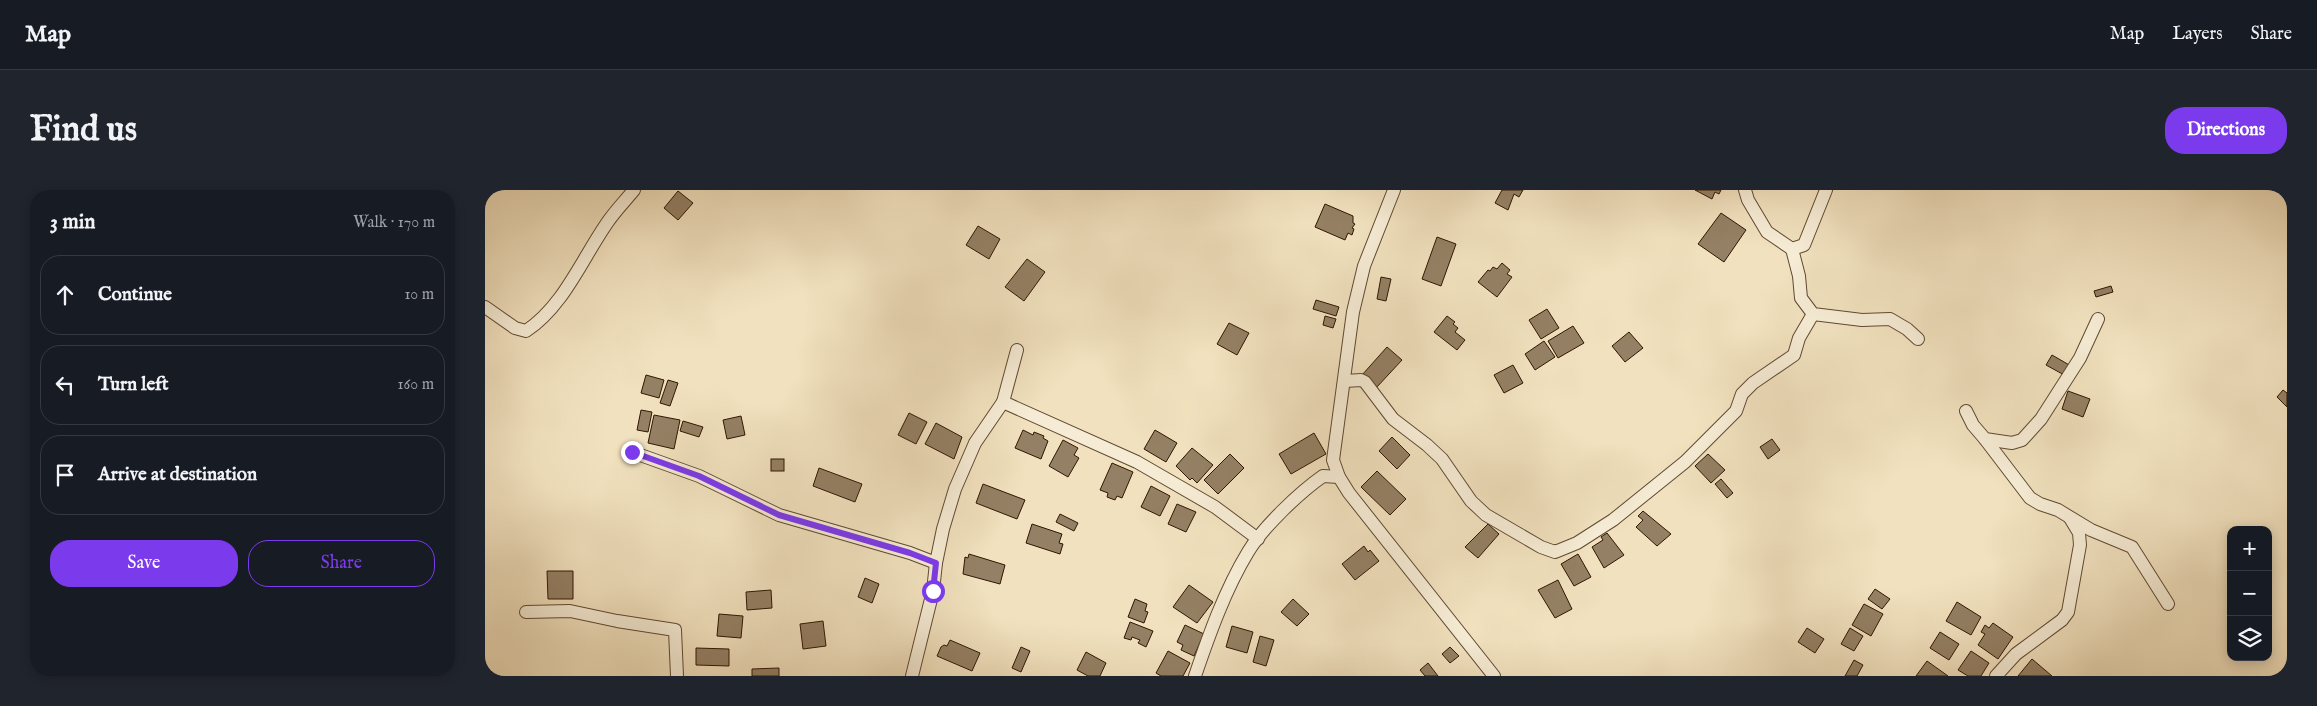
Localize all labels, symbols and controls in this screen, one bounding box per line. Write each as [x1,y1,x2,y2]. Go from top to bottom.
text: Map [25,19,71,50]
text: Map [2110,23,2144,46]
text: Layers [2172,23,2223,46]
text: Share [2251,23,2292,46]
button: Directions [2165,107,2287,154]
text: Find us [30,108,137,153]
text: 3 min [50,209,95,236]
text: Walk · 170 m [353,213,435,233]
icon: ahead [51,281,79,309]
text: Continue [98,283,172,307]
text: 10 m [404,285,434,305]
icon: left [51,371,79,399]
text: Turn left [98,373,169,397]
text: 160 m [398,375,434,395]
route end [621,441,644,464]
icon: arrive [51,461,79,489]
text: Arrive at destination [98,463,257,487]
map controls [2227,526,2272,661]
button: + [2227,526,2272,571]
button: Save [50,540,238,587]
button: Share [248,540,435,587]
button: − [2227,571,2272,616]
route start [922,580,945,603]
button: layers [2227,616,2272,661]

